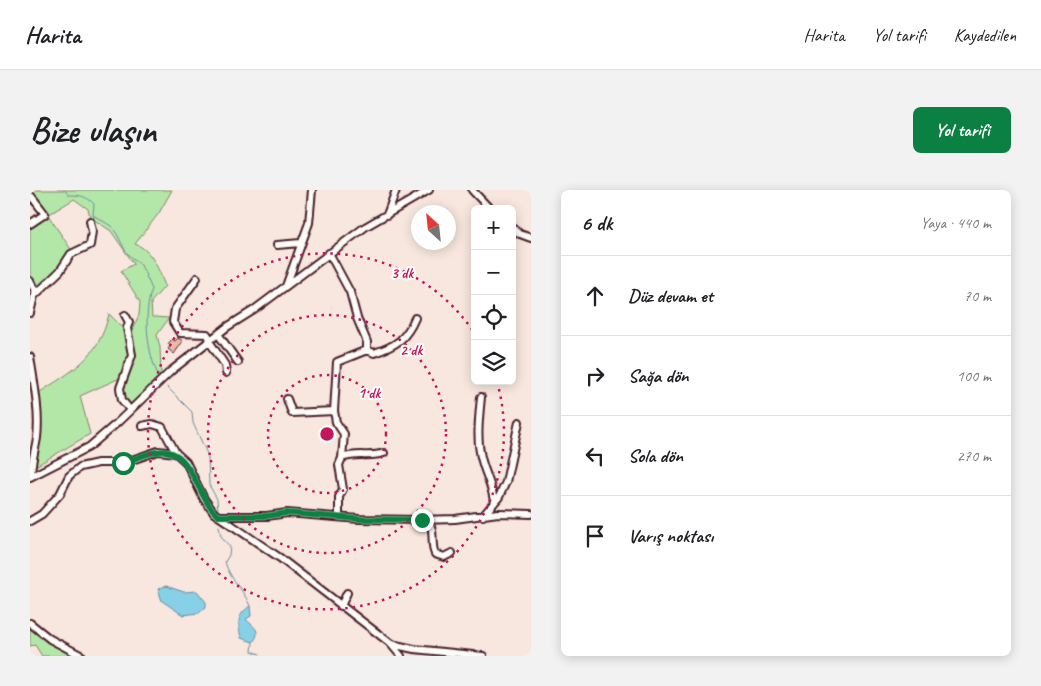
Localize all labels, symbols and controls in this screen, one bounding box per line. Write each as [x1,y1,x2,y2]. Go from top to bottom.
text: Harita [25,20,81,50]
text: Harita [804,24,845,46]
text: Yol tarifi [873,24,926,46]
text: Kaydedilen [954,24,1016,46]
button: Yol tarifi [913,107,1011,153]
text: Bize ulaşın [30,108,156,153]
north arrow [411,205,456,250]
map controls [471,205,516,385]
button: + [471,205,516,250]
text: 6 dk [581,210,612,236]
text: Yaya · 440 m [920,213,991,233]
button: − [471,250,516,295]
text: 3 dk [391,264,414,283]
icon: ahead [581,282,609,310]
text: Düz devam et [628,284,713,308]
text: 70 m [964,286,991,306]
button: locate [471,295,516,340]
button: layers [471,340,516,385]
text: 2 dk [400,341,423,360]
icon: right [581,362,609,390]
text: Sağa dön [628,364,689,388]
text: 100 m [957,366,991,386]
text: 1 dk [358,384,381,403]
centre of rings [318,425,336,443]
icon: left [581,442,609,470]
text: Sola dön [628,444,683,468]
text: 270 m [957,446,991,466]
route start [112,452,135,475]
route end [411,509,434,532]
icon: arrive [581,522,609,550]
text: Varış noktası [628,524,713,548]

